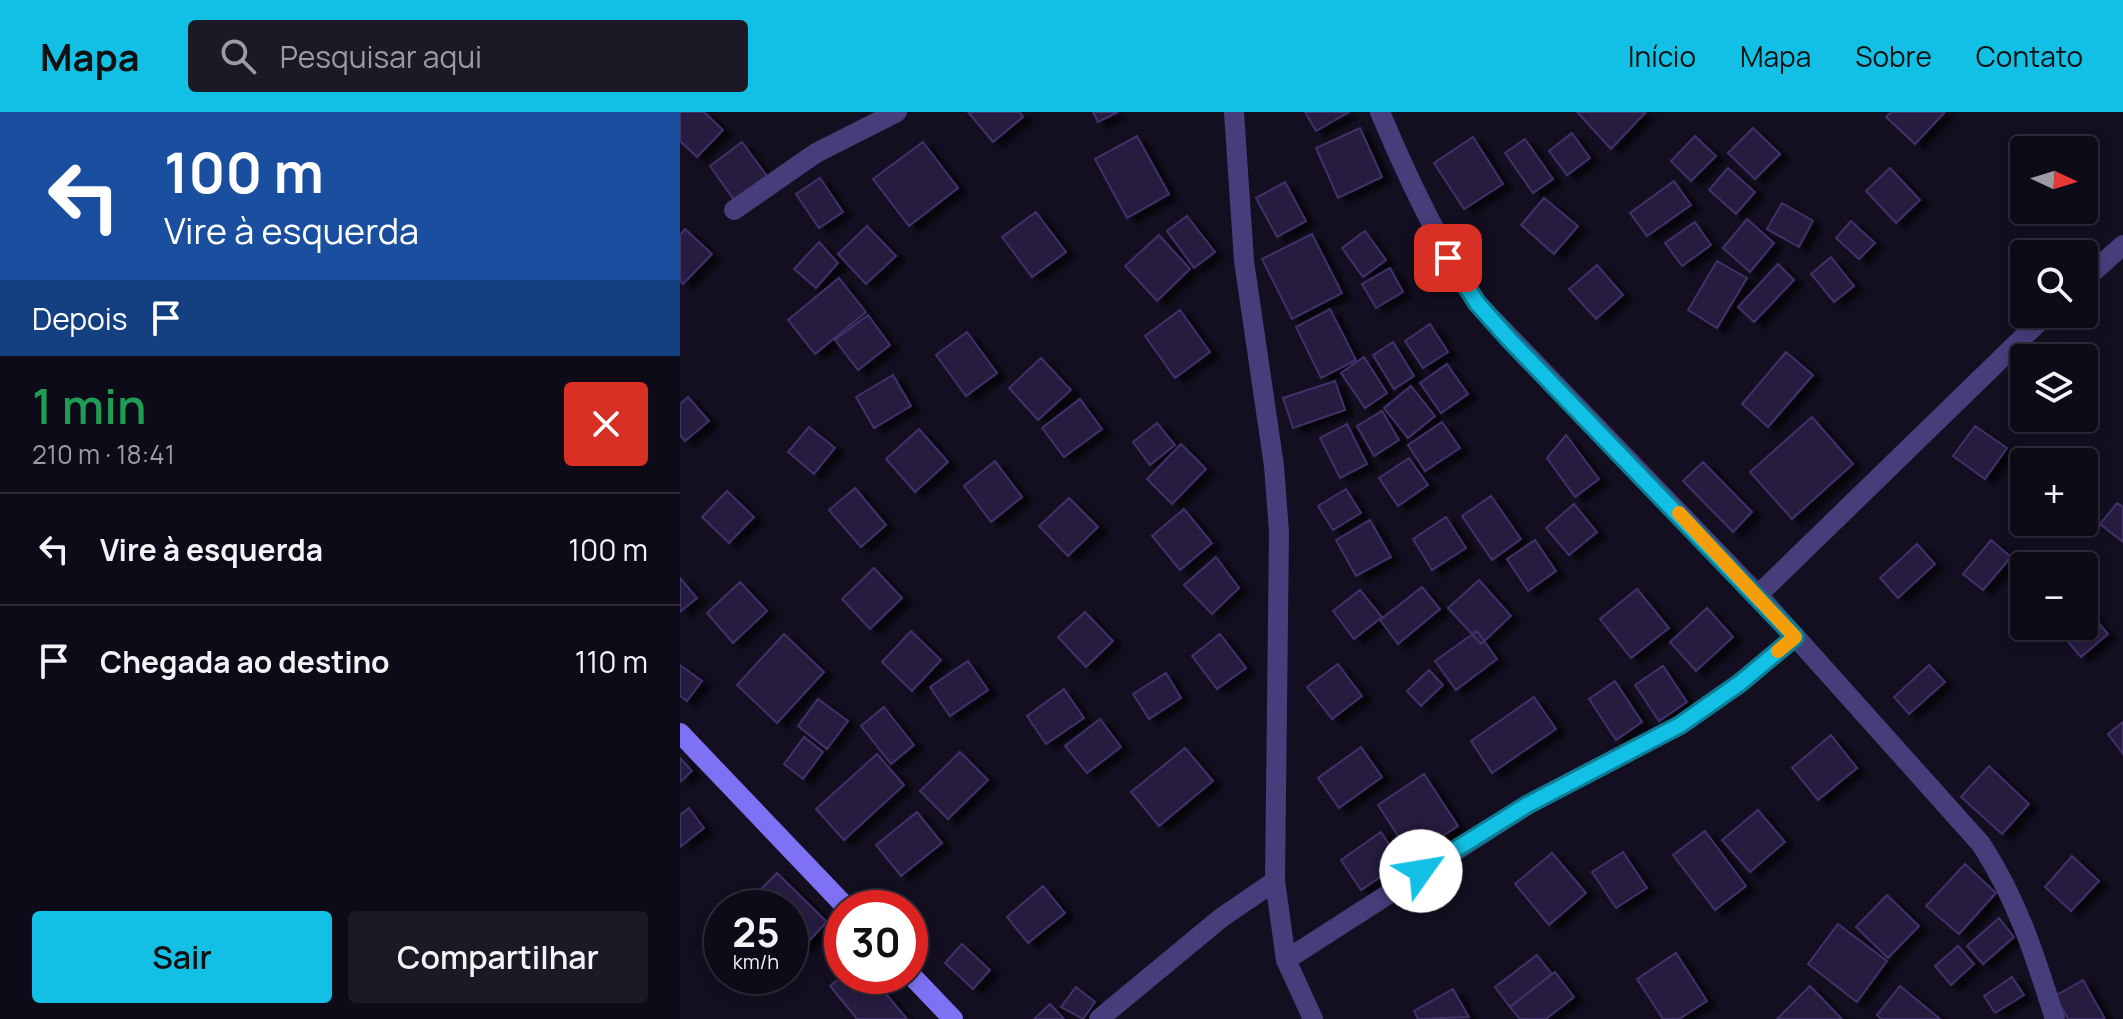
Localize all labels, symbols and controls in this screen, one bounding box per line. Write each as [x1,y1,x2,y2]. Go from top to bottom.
search box [188,20,748,92]
text: Mapa [40,30,140,82]
icon: search [216,34,260,78]
text: Pesquisar aqui [280,36,482,77]
text: Início [1628,37,1696,75]
text: Mapa [1740,37,1811,75]
text: Sobre [1855,37,1932,75]
text: Contato [1976,37,2083,75]
text: 100 m [164,133,324,210]
north arrow [2010,136,2098,224]
map controls [2010,136,2098,640]
icon: left [32,144,136,248]
text: Vire à esquerda [164,206,419,255]
pin [1414,224,1482,292]
icon: arrive [1426,236,1470,280]
button: search [2010,240,2098,328]
icon: arrive [144,296,188,340]
text: Depois [32,298,128,339]
button: layers [2010,344,2098,432]
text: 1 min [32,373,146,438]
button: close [564,382,648,466]
text: 210 m · 18:41 [32,436,175,472]
button: + [2010,448,2098,536]
icon: left [32,527,76,571]
text: Vire à esquerda [100,529,323,570]
text: 100 m [568,529,648,570]
button: − [2010,552,2098,640]
icon: arrive [32,639,76,683]
text: Chegada ao destino [100,641,390,682]
text: 110 m [575,641,648,682]
position arrow [1379,829,1463,913]
speed limit sign: 30 [824,890,928,994]
text: 25 [732,904,780,959]
button: Sair [32,911,332,1003]
button: Compartilhar [348,911,648,1003]
text: km/h [733,948,779,975]

